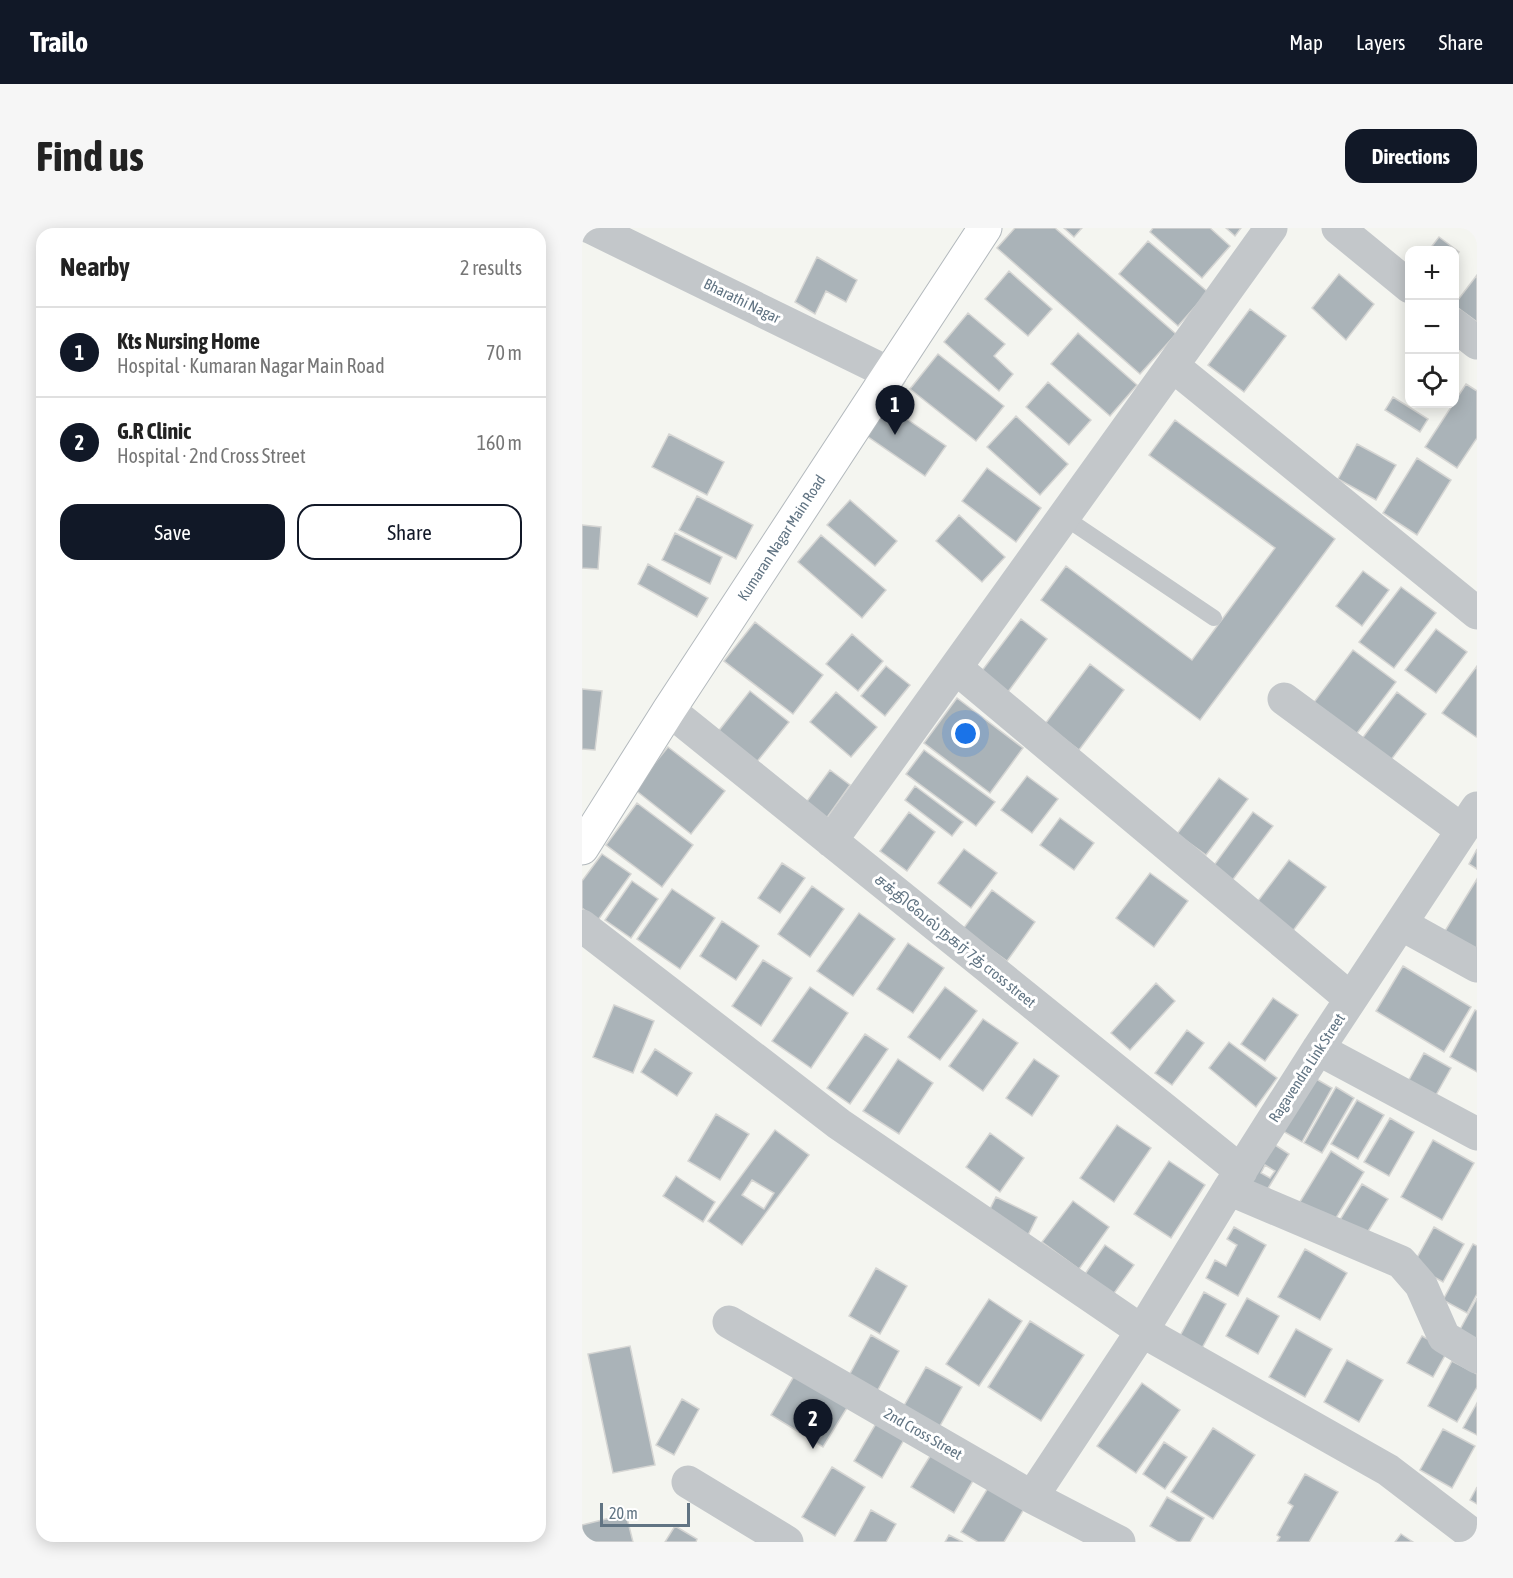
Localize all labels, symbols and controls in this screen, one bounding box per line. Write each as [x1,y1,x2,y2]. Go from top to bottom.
text: Trailo [30,26,88,58]
text: Map [1289,30,1323,54]
text: Layers [1356,30,1406,54]
text: Share [1439,30,1483,54]
button: Directions [1345,129,1477,183]
text: Find us [36,132,144,180]
map controls [1405,246,1459,408]
button: + [1405,246,1459,300]
text: Nearby [60,252,130,282]
text: 2 results [460,256,522,279]
street label: Bharathi Nagar [701,275,784,327]
button: − [1405,300,1459,354]
text: Kts Nursing Home [117,328,260,354]
text: 1 [75,341,84,364]
text: 70 m [486,341,522,364]
text: Hospital · Kumaran Nagar Main Road [117,354,385,377]
button: locate [1405,354,1459,408]
pin: 1 [876,386,914,435]
text: G.R Clinic [117,418,191,444]
text: 2 [75,431,84,454]
text: 160 m [477,431,522,454]
text: Hospital · 2nd Cross Street [117,444,306,467]
street label: Kumaran Nagar Main Road [734,472,829,604]
button: Save [60,504,285,560]
button: Share [297,504,522,560]
your location [951,719,980,748]
street label: சக்திவேல் நகர் 7த் cross street [870,870,1039,1012]
street label: Ragavendra Link Street [1265,1010,1348,1125]
pin: 2 [794,1400,832,1449]
street label: 2nd Cross Street [881,1404,965,1463]
scale bar [600,1500,690,1528]
text: 20 m [609,1504,638,1522]

